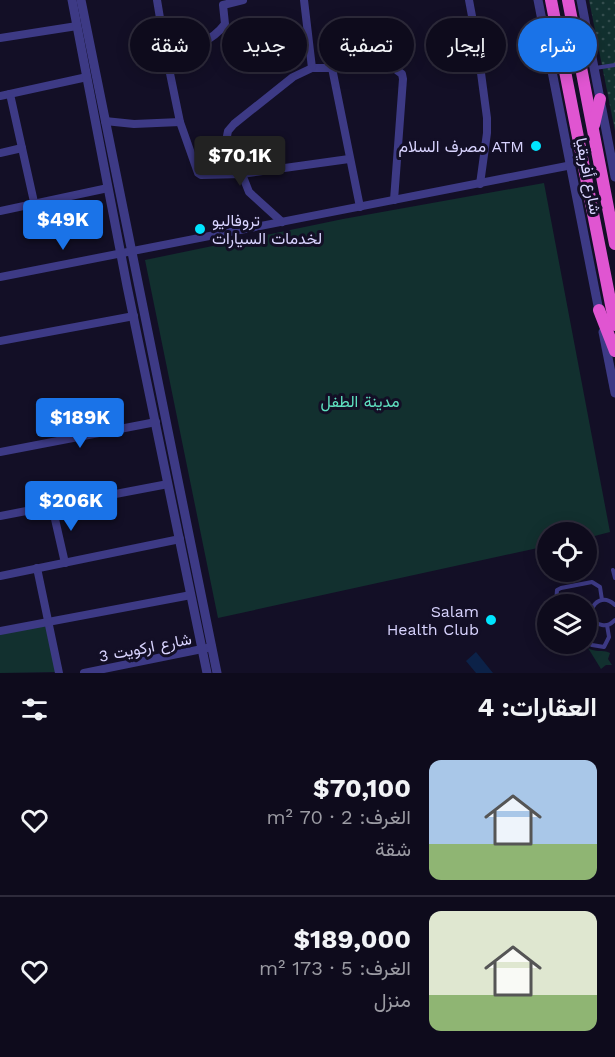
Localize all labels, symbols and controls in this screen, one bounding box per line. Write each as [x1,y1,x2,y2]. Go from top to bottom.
chip: شقة [130,18,210,72]
chip: جديد [222,18,307,72]
chip: تصفية [319,18,414,72]
chip: إيجار [426,18,506,72]
chip: شراء [518,18,597,72]
pin: $70.1K [191,136,289,187]
street label: شارع أفريقيا [570,136,605,216]
place label: مصرف السلام ATM [398,137,524,157]
marker: مصرف السلام ATM [529,139,543,153]
text: $70.1K [208,143,272,167]
pin: $49K [27,200,99,251]
text: $49K [37,207,89,231]
place label: تروفاليو لخدمات السيارات [212,211,322,249]
marker: تروفاليو لخدمات السيارات [193,222,207,236]
park label: مدينة الطفل [321,392,399,412]
pin: $189K [38,398,122,449]
text: $189K [50,405,110,429]
pin: $206K [29,481,113,532]
text: $206K [39,488,103,512]
map controls [537,522,597,654]
button: locate [537,522,597,582]
button: layers [537,594,597,654]
place label: Salam Health Club [387,602,479,639]
marker: Salam Health Club [484,613,498,627]
street label: شارع اركويت 3 [97,629,194,668]
text: العقارات: 4 [477,692,597,722]
icon: filters [18,693,51,726]
text: $70,100 [313,773,411,803]
icon: home [477,784,549,856]
icon: heart [18,804,51,837]
text: الغرف: 2 · 70 m² [266,805,411,829]
text: شقة [375,837,411,861]
text: $189,000 [293,924,411,954]
icon: home [477,935,549,1007]
icon: heart [18,955,51,988]
text: الغرف: 5 · 173 m² [259,956,411,980]
text: منزل [374,988,411,1012]

